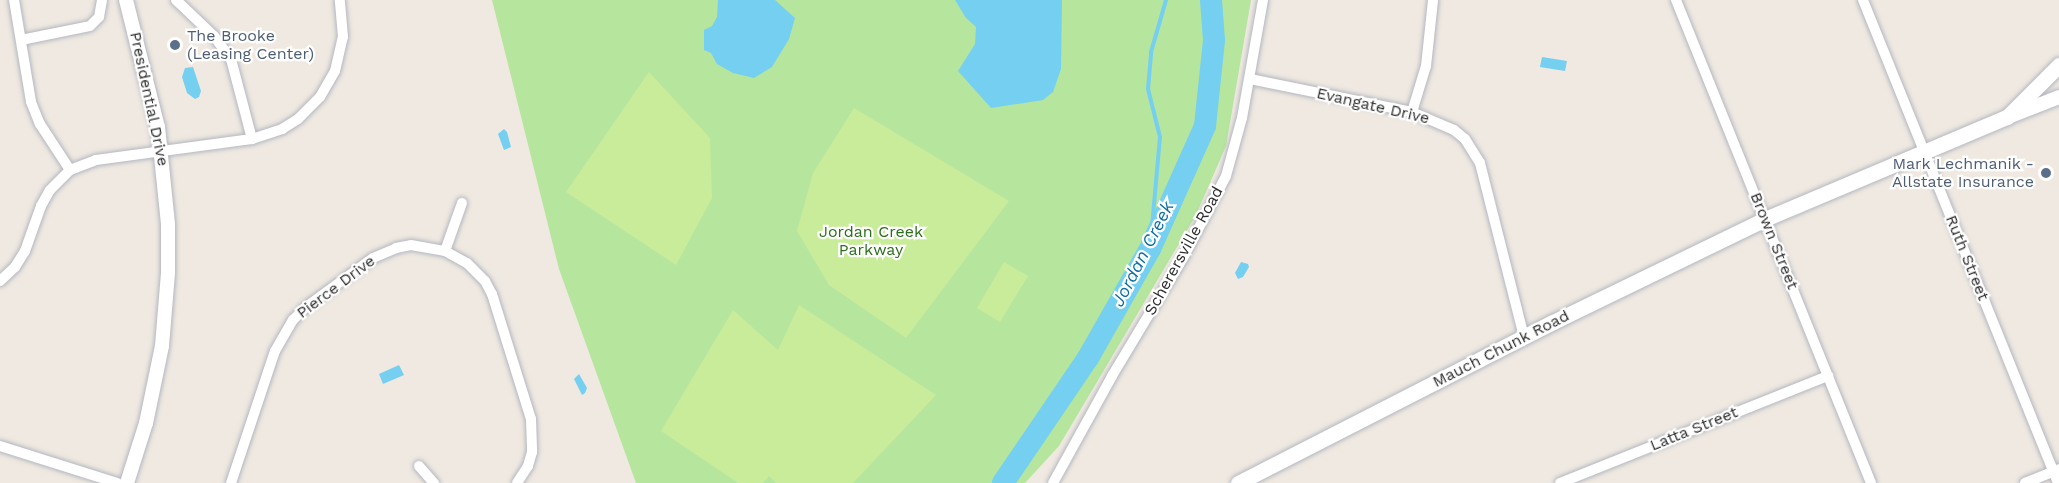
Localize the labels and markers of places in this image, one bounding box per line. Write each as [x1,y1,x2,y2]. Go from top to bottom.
place label: The Brooke (Leasing Center) [187,26,314,64]
marker: The Brooke (Leasing Center) [168,38,182,52]
place label: Mark Lechmanik - Allstate Insurance [1892,154,2034,192]
marker: Mark Lechmanik - Allstate Insurance [2039,166,2053,180]

